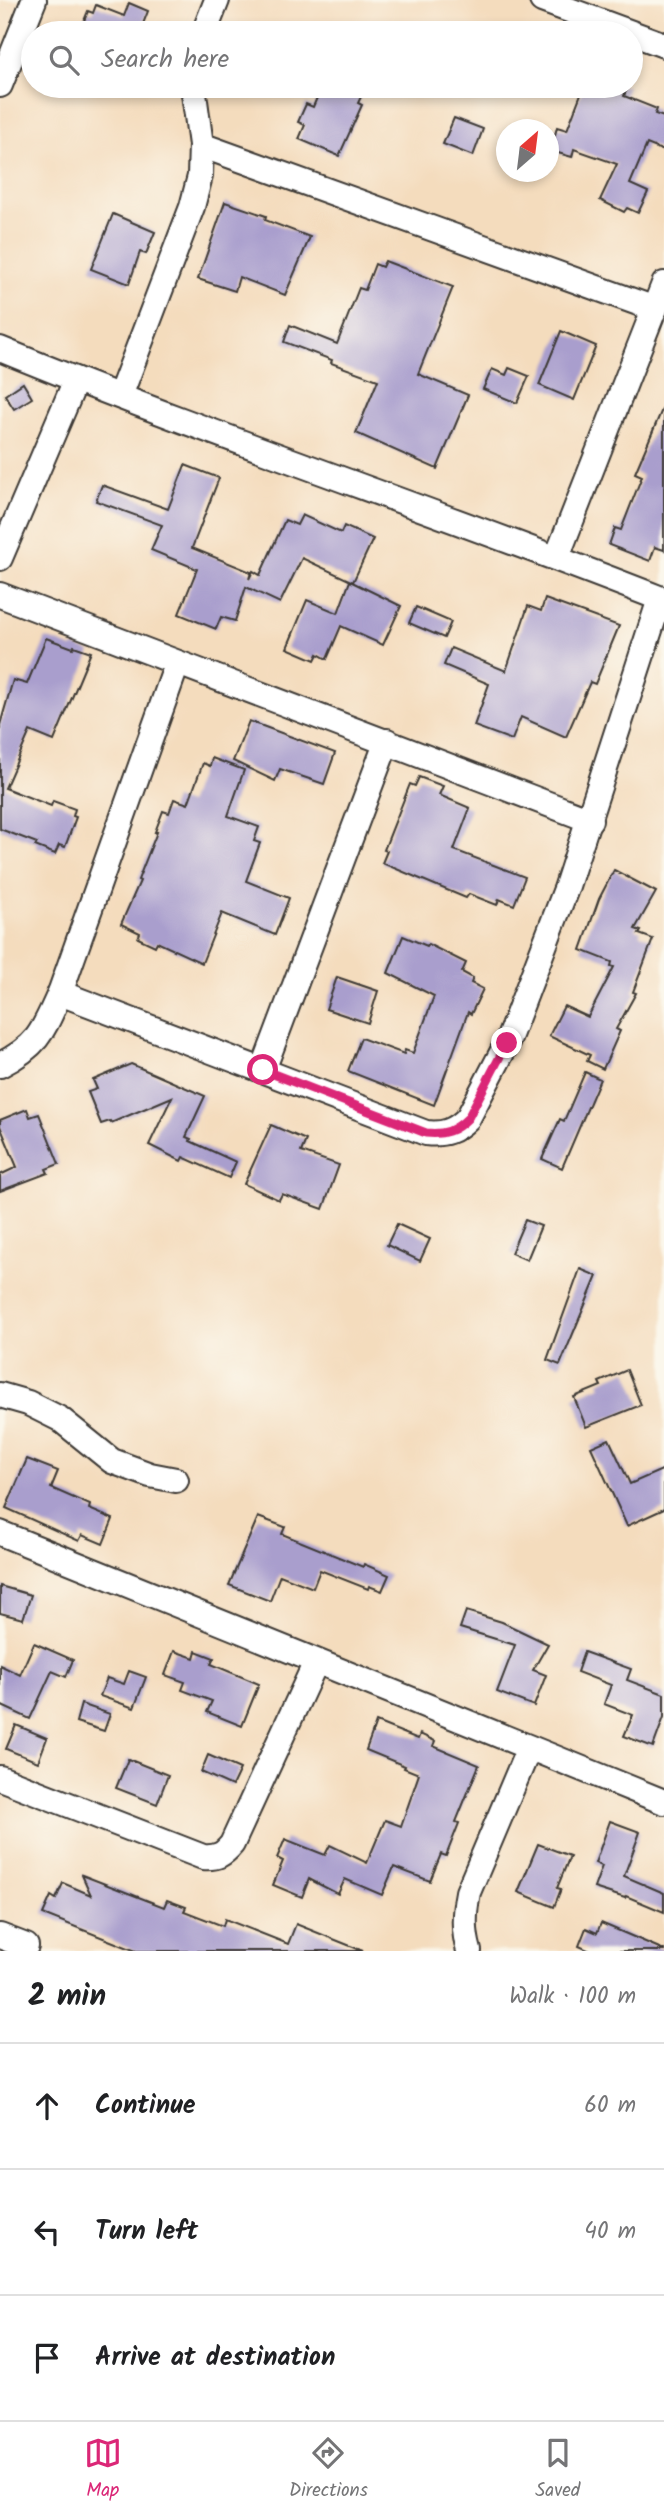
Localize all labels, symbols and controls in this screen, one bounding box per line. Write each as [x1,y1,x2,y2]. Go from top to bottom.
search box [21,21,643,98]
text: Search here [101,39,229,81]
icon: search [45,41,83,79]
north arrow [496,119,559,182]
route end [491,1027,522,1058]
route start [247,1054,278,1085]
text: 2 min [28,1973,106,2021]
text: Walk · 100 m [509,1979,636,2015]
text: Continue [95,2085,196,2127]
icon: ahead [28,2087,66,2125]
text: 60 m [584,2088,636,2124]
text: Turn left [95,2211,198,2253]
icon: left [28,2213,66,2251]
text: 40 m [584,2214,636,2250]
text: Arrive at destination [95,2337,335,2379]
icon: arrive [28,2339,66,2377]
tab: Map [84,2434,122,2506]
tab: Directions [289,2434,368,2506]
tab: Saved [535,2434,580,2506]

